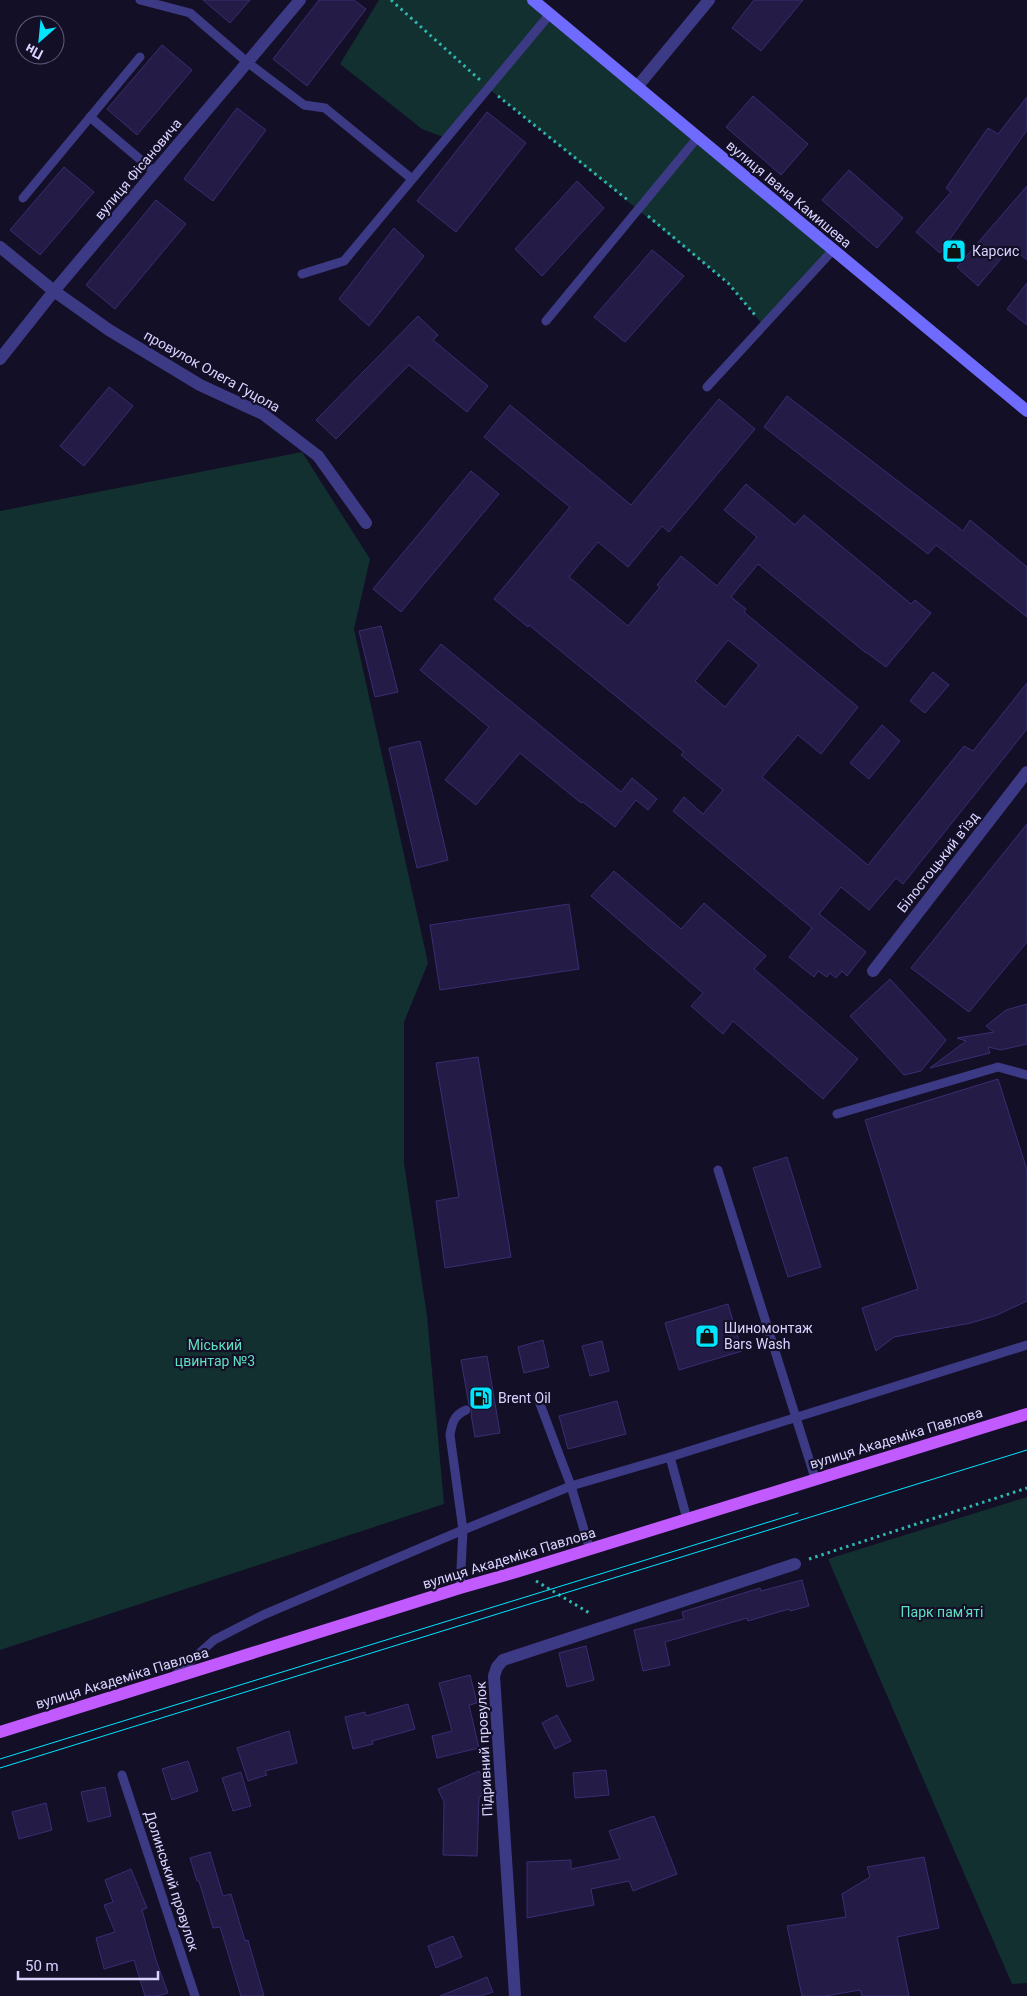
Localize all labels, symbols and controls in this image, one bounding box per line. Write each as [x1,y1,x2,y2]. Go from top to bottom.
north arrow [15,15,65,65]
text: Пн [22,40,46,63]
street label: вулиця Фісановича [91,115,185,223]
street label: вулиця Івана Камишева [723,137,855,251]
shop icon: Карсис [941,238,967,264]
place label: Карсис [972,243,1019,259]
street label: провулок Олега Гуцола [141,327,283,415]
street label: Білостоцький в’їзд [894,808,982,915]
place label: Шиномонтаж Bars Wash [724,1320,813,1352]
shop icon: Шиномонтаж Bars Wash [694,1323,720,1349]
park label: Міський цвинтар №3 [175,1337,255,1369]
fuel station icon: Brent Oil [468,1385,494,1411]
place label: Brent Oil [498,1390,551,1406]
street label: вулиця Академіка Павлова [808,1404,984,1472]
street label: вулиця Академіка Павлова [421,1524,597,1592]
park label: Парк пам'яті [901,1604,983,1620]
street label: вулиця Академіка Павлова [34,1644,210,1712]
street label: Підривний провулок [472,1681,496,1817]
street label: Долинський провулок [142,1809,202,1954]
scale bar [18,1948,158,1980]
text: 50 m [25,1957,59,1975]

